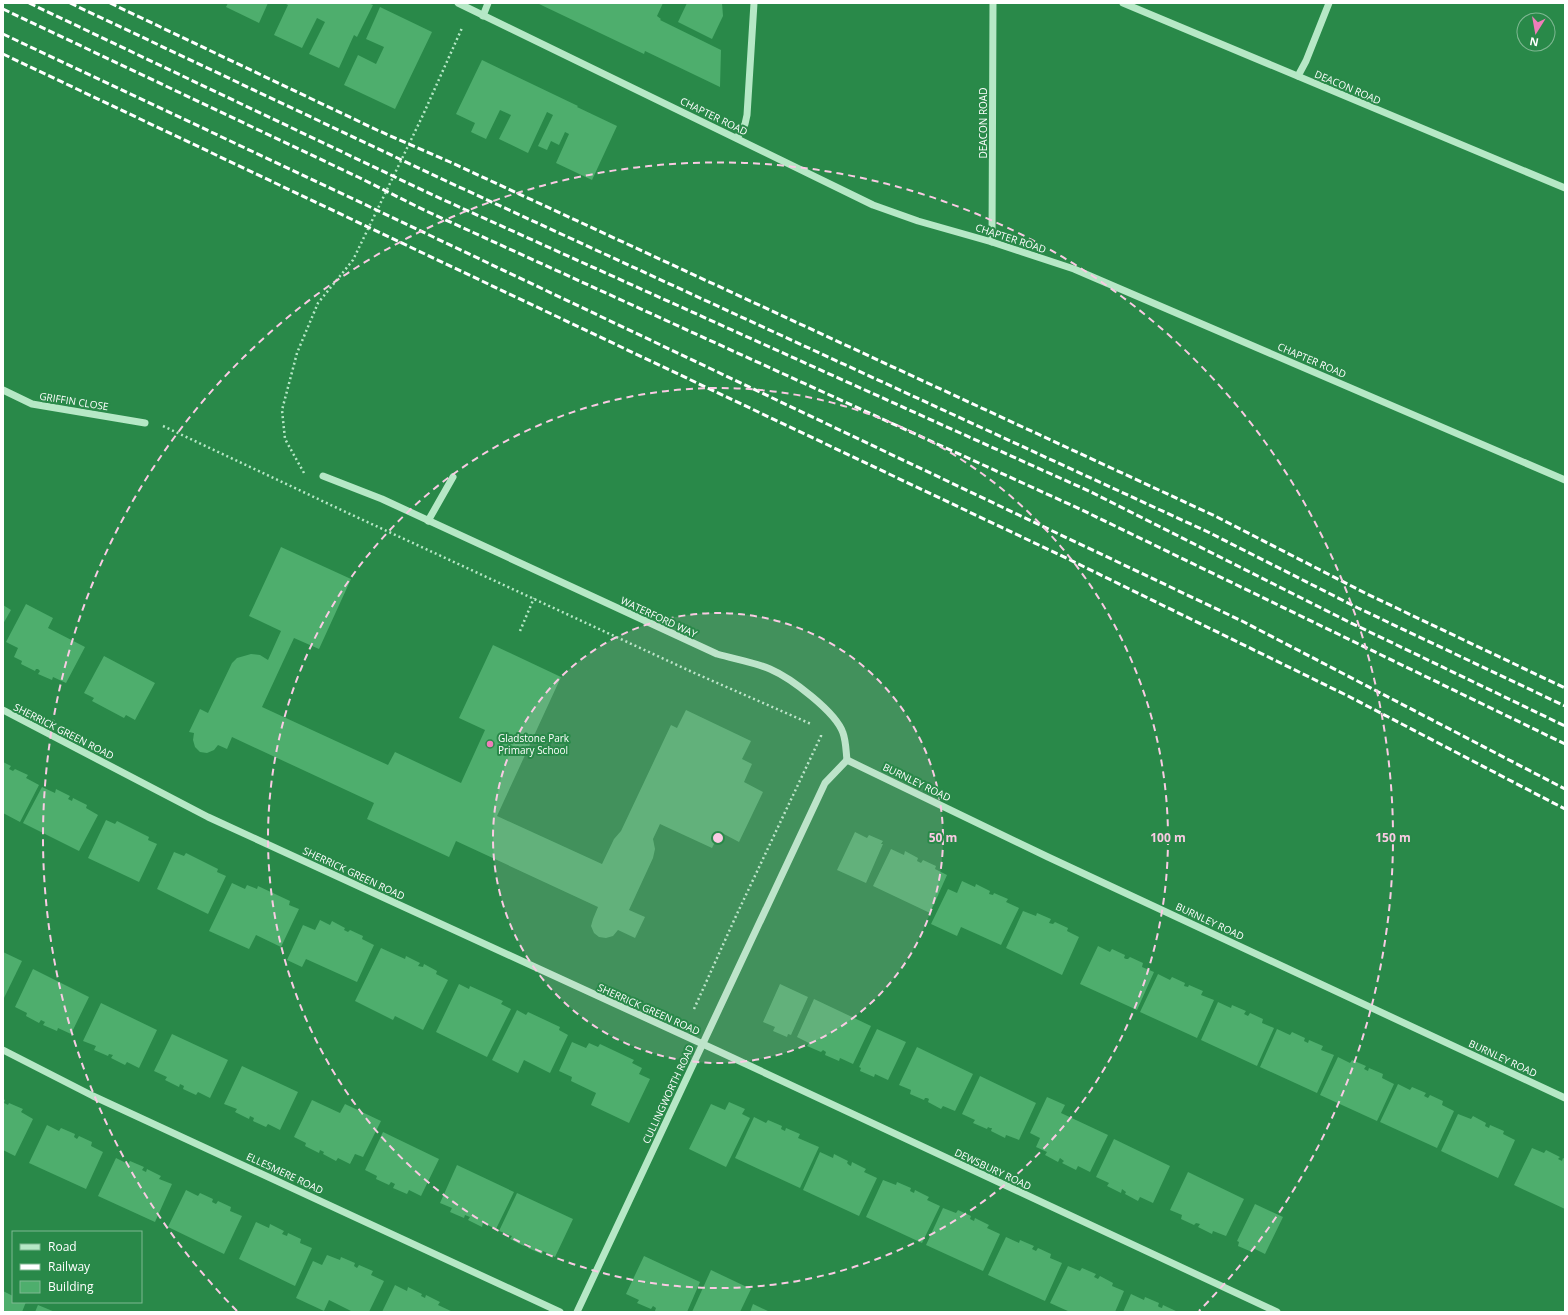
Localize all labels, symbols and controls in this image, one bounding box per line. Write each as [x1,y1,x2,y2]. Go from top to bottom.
north arrow [1516,12,1556,52]
text: N [1528,34,1540,51]
street label: DEACON ROAD [1313,67,1383,107]
street label: DEACON ROAD [976,88,990,158]
street label: CHAPTER ROAD [678,94,750,138]
street label: CHAPTER ROAD [974,220,1048,256]
street label: CHAPTER ROAD [1275,339,1349,381]
street label: GRIFFIN CLOSE [38,389,110,413]
street label: WATERFORD WAY [618,593,700,641]
street label: SHERRICK GREEN ROAD [11,700,117,762]
place label: Gladstone Park Primary School [498,731,570,757]
marker: Gladstone Park Primary School [485,739,495,749]
street label: BURNLEY ROAD [881,759,953,805]
text: 50 m [929,829,957,846]
text: 100 m [1150,829,1186,846]
text: 150 m [1375,829,1411,846]
centre of rings [711,831,725,845]
street label: SHERRICK GREEN ROAD [301,843,407,903]
street label: BURNLEY ROAD [1174,899,1246,943]
street label: SHERRICK GREEN ROAD [596,980,702,1038]
street label: BURNLEY ROAD [1467,1036,1539,1080]
street label: CULLINGWORTH ROAD [639,1042,697,1146]
street label: DEWSBURY ROAD [952,1145,1034,1193]
street label: ELLESMERE ROAD [244,1149,326,1197]
legend [12,1231,142,1303]
text: Road [48,1238,77,1255]
text: Railway [48,1258,91,1275]
text: Building [48,1278,94,1295]

